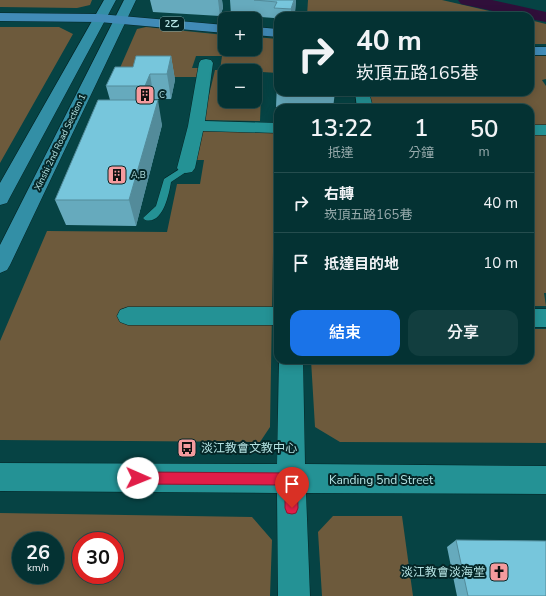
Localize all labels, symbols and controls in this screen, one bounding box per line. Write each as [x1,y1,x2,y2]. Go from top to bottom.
map controls [218,12,262,108]
button: + [218,12,262,56]
road number: 2乙 [160,17,184,31]
text: 40 m [356,22,422,60]
icon: right [290,28,342,80]
text: 崁頂五路165巷 [356,61,478,85]
button: − [218,64,262,108]
building icon: C [134,84,156,106]
place label: C [159,89,165,101]
street label: Xinshi 2nd Road Section 1 [31,92,89,192]
text: 13:22 [309,112,373,144]
text: 1 [414,112,428,144]
text: 50 [470,113,499,145]
text: m [479,143,490,161]
text: 抵達 [328,144,354,162]
text: 分鐘 [408,144,434,162]
building icon: A,B [106,164,128,186]
place label: A,B [131,169,146,181]
text: 右轉 [324,184,354,204]
icon: right [290,192,312,214]
text: 40 m [483,193,518,213]
text: 崁頂五路165巷 [324,206,412,224]
icon: arrive [290,252,312,274]
text: 10 m [483,253,518,273]
text: 抵達目的地 [324,254,399,274]
button: 結束 [290,310,400,356]
button: 分享 [408,310,518,356]
bus stop icon: 淡江教會文教中心 [176,437,198,459]
place label: 淡江教會文教中心 [201,440,297,456]
position arrow [117,457,159,499]
pin [275,467,309,508]
street label: Kanding 5nd Street [329,472,434,488]
icon: arrive [281,473,303,495]
speed limit sign: 30 [72,532,124,584]
text: 26 [26,539,50,566]
text: km/h [27,561,49,575]
church icon: 淡江教會淡海堂 [488,561,510,583]
place label: 淡江教會淡海堂 [401,564,485,580]

